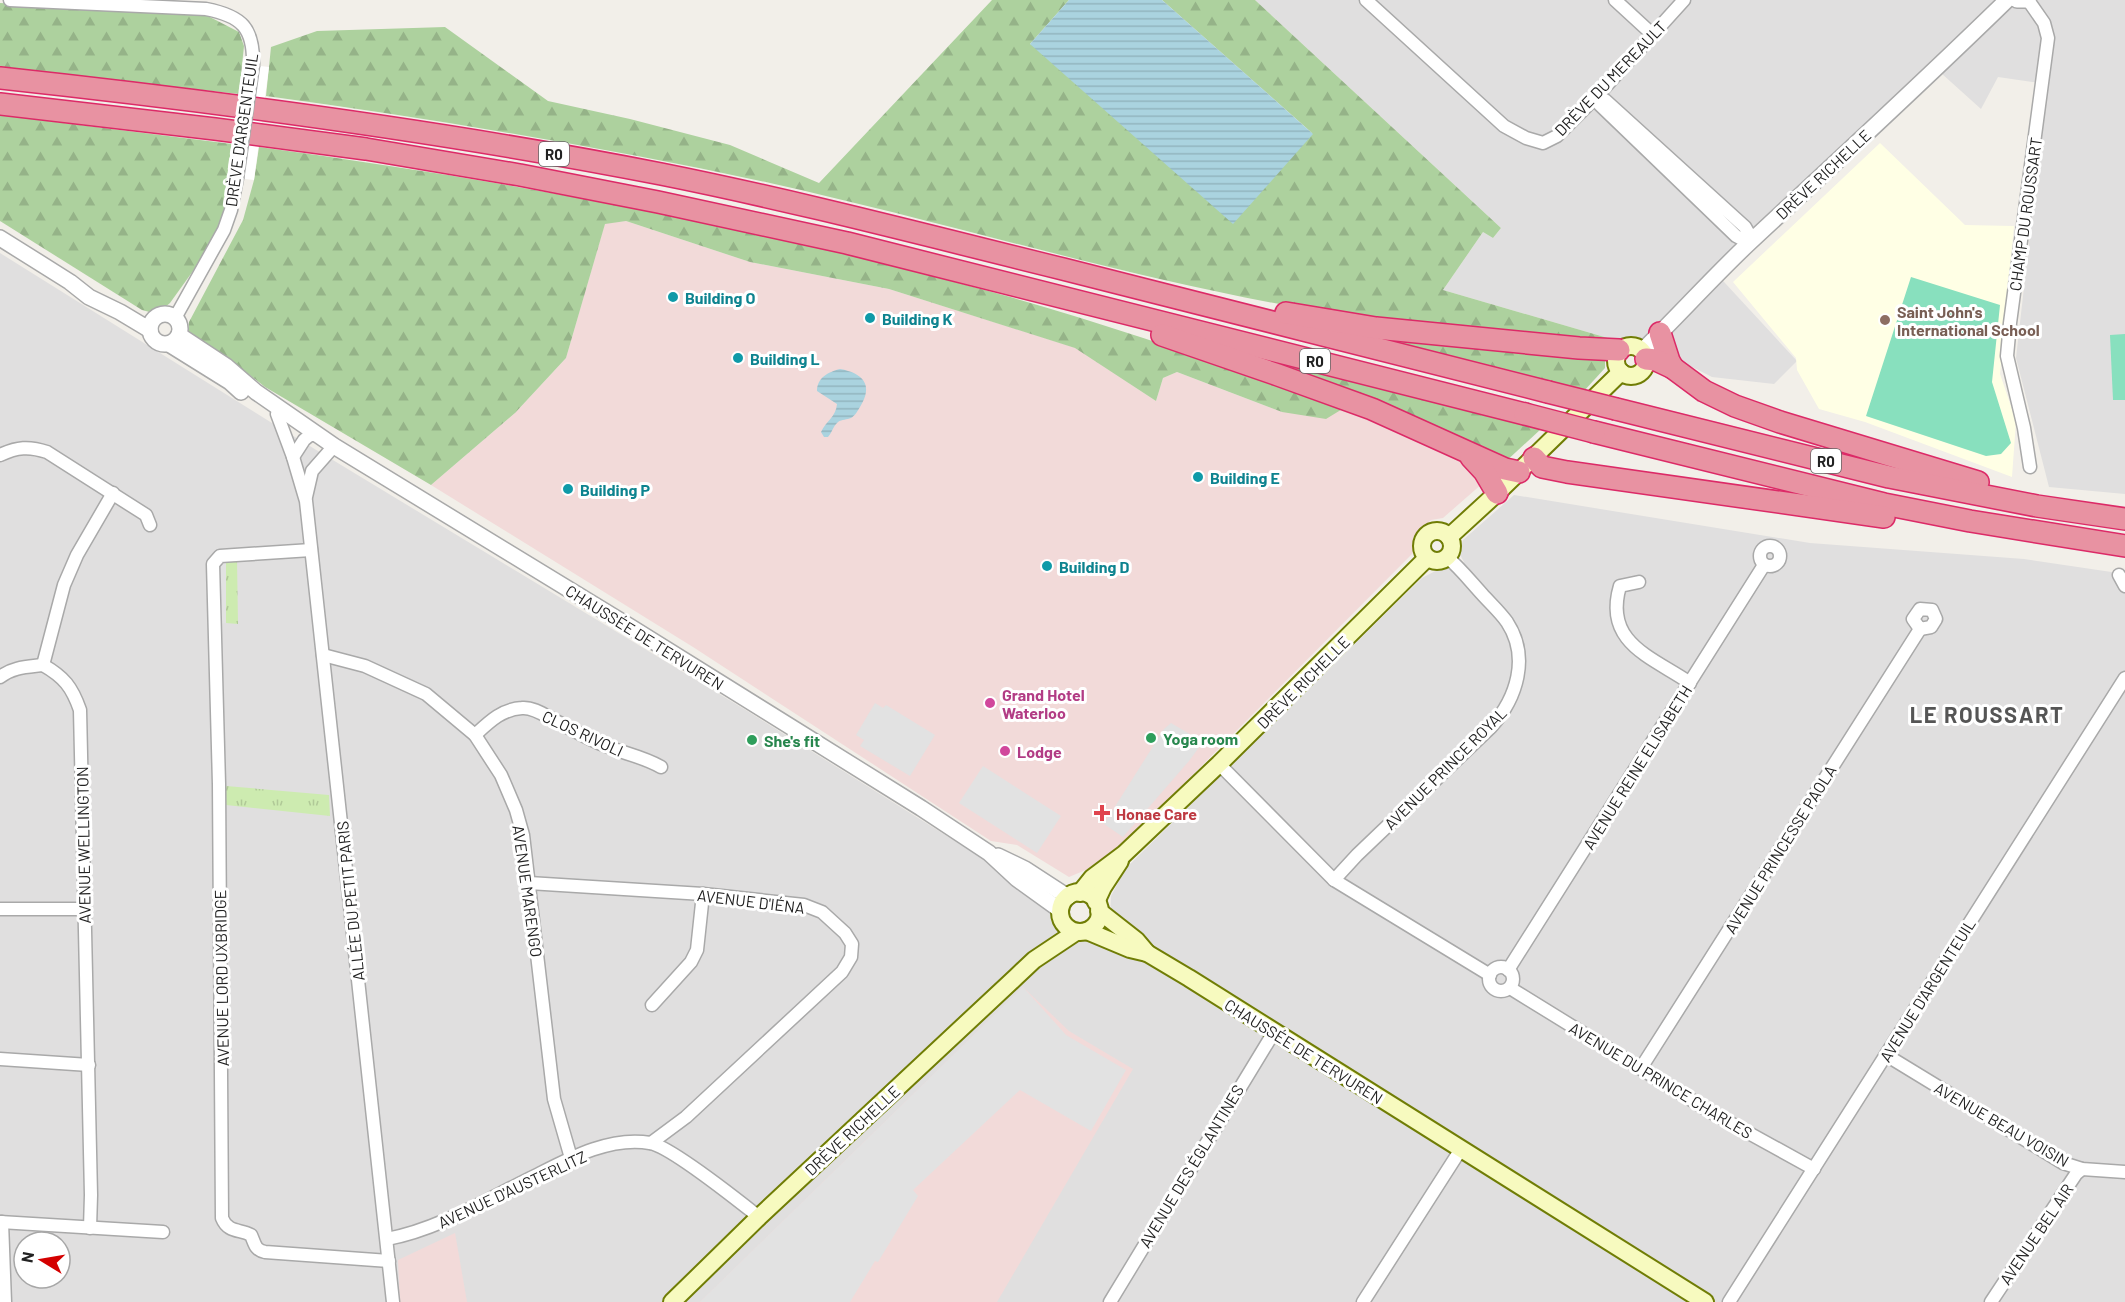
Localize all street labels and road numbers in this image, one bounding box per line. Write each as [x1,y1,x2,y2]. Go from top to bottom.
street label: DRÈVE DU MEREAULT [1550,17,1670,139]
street label: DRÈVE D'ARGENTEUIL [221,52,261,208]
street label: DRÈVE RICHELLE [1772,125,1874,223]
street label: CHAMP DU ROUSSART [2005,136,2045,292]
road number: R0 [539,142,569,166]
road number: R0 [1300,349,1330,373]
road number: R0 [1811,449,1841,473]
street label: CHAUSSÉE DE TERVUREN [562,581,728,693]
street label: DRÈVE RICHELLE [1253,632,1353,732]
street label: AVENUE REINE ELISABETH [1579,681,1695,853]
street label: AVENUE PRINCE ROYAL [1380,703,1510,833]
street label: CLOS RIVOLI [539,706,627,760]
street label: AVENUE PRINCESSE PAOLA [1720,761,1840,937]
street label: AVENUE WELLINGTON [72,766,94,924]
street label: ALLÉE DU PETIT PARIS [332,820,368,982]
street label: AVENUE MARENGO [509,824,547,958]
street label: AVENUE D'IÉNA [696,885,806,917]
street label: AVENUE LORD UXBRIDGE [210,889,232,1067]
street label: AVENUE D'ARGENTEUIL [1875,915,1979,1065]
street label: CHAUSSÉE DE TERVUREN [1221,995,1387,1107]
street label: AVENUE DU PRINCE CHARLES [1566,1018,1756,1142]
street label: AVENUE BEAU VOISIN [1931,1078,2073,1170]
street label: DRÈVE RICHELLE [801,1081,903,1179]
street label: AVENUE DES ÉGLANTINES [1135,1081,1247,1251]
street label: AVENUE D'AUSTERLITZ [435,1146,589,1232]
street label: AVENUE BEL AIR [1995,1180,2077,1288]

